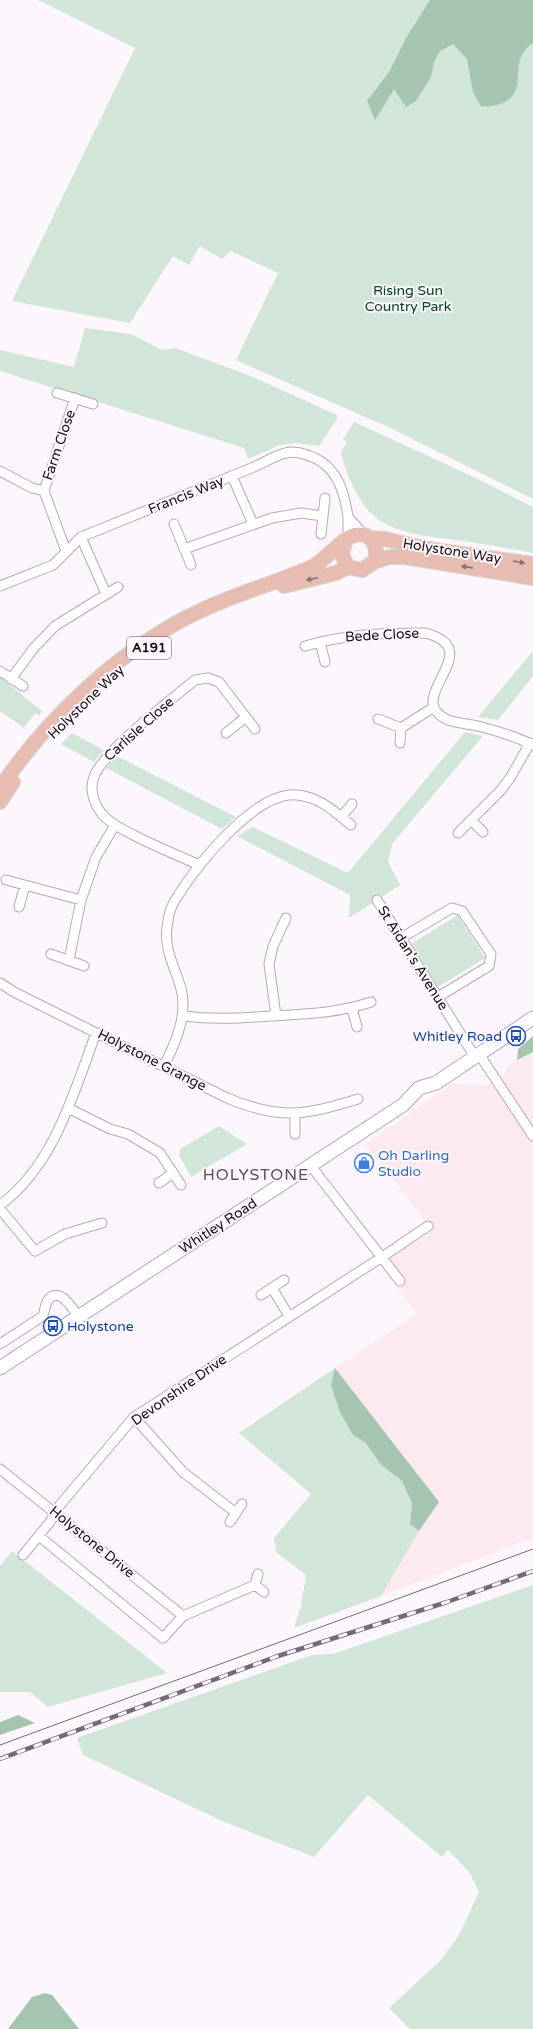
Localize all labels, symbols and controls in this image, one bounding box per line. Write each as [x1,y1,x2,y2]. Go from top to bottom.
park label: Rising Sun Country Park [365,282,452,315]
street label: Farm Close [39,407,79,483]
street label: Francis Way [146,472,227,518]
street label: Holystone Way [402,535,503,567]
one-way arrow [513,559,525,565]
one-way arrow [461,564,473,570]
one-way arrow [305,577,318,583]
street label: Bede Close [344,625,420,645]
road number: A191 [127,637,171,659]
street label: Holystone Way [44,661,128,743]
street label: Carlisle Close [101,693,177,765]
street label: St Aidan's Avenue [374,903,452,1013]
street label: Holystone Grange [95,1025,209,1095]
bus stop icon: Whitley Road [505,1025,527,1047]
place label: Whitley Road [413,1028,502,1045]
place label: Oh Darling Studio [378,1147,449,1180]
shop icon: Oh Darling Studio [353,1152,375,1174]
district label: HOLYSTONE [203,1165,309,1185]
street label: Whitley Road [176,1195,260,1257]
bus stop icon: Holystone [42,1315,64,1337]
place label: Holystone [67,1318,134,1335]
street label: Devonshire Drive [128,1351,230,1429]
street label: Holystone Drive [46,1502,138,1582]

